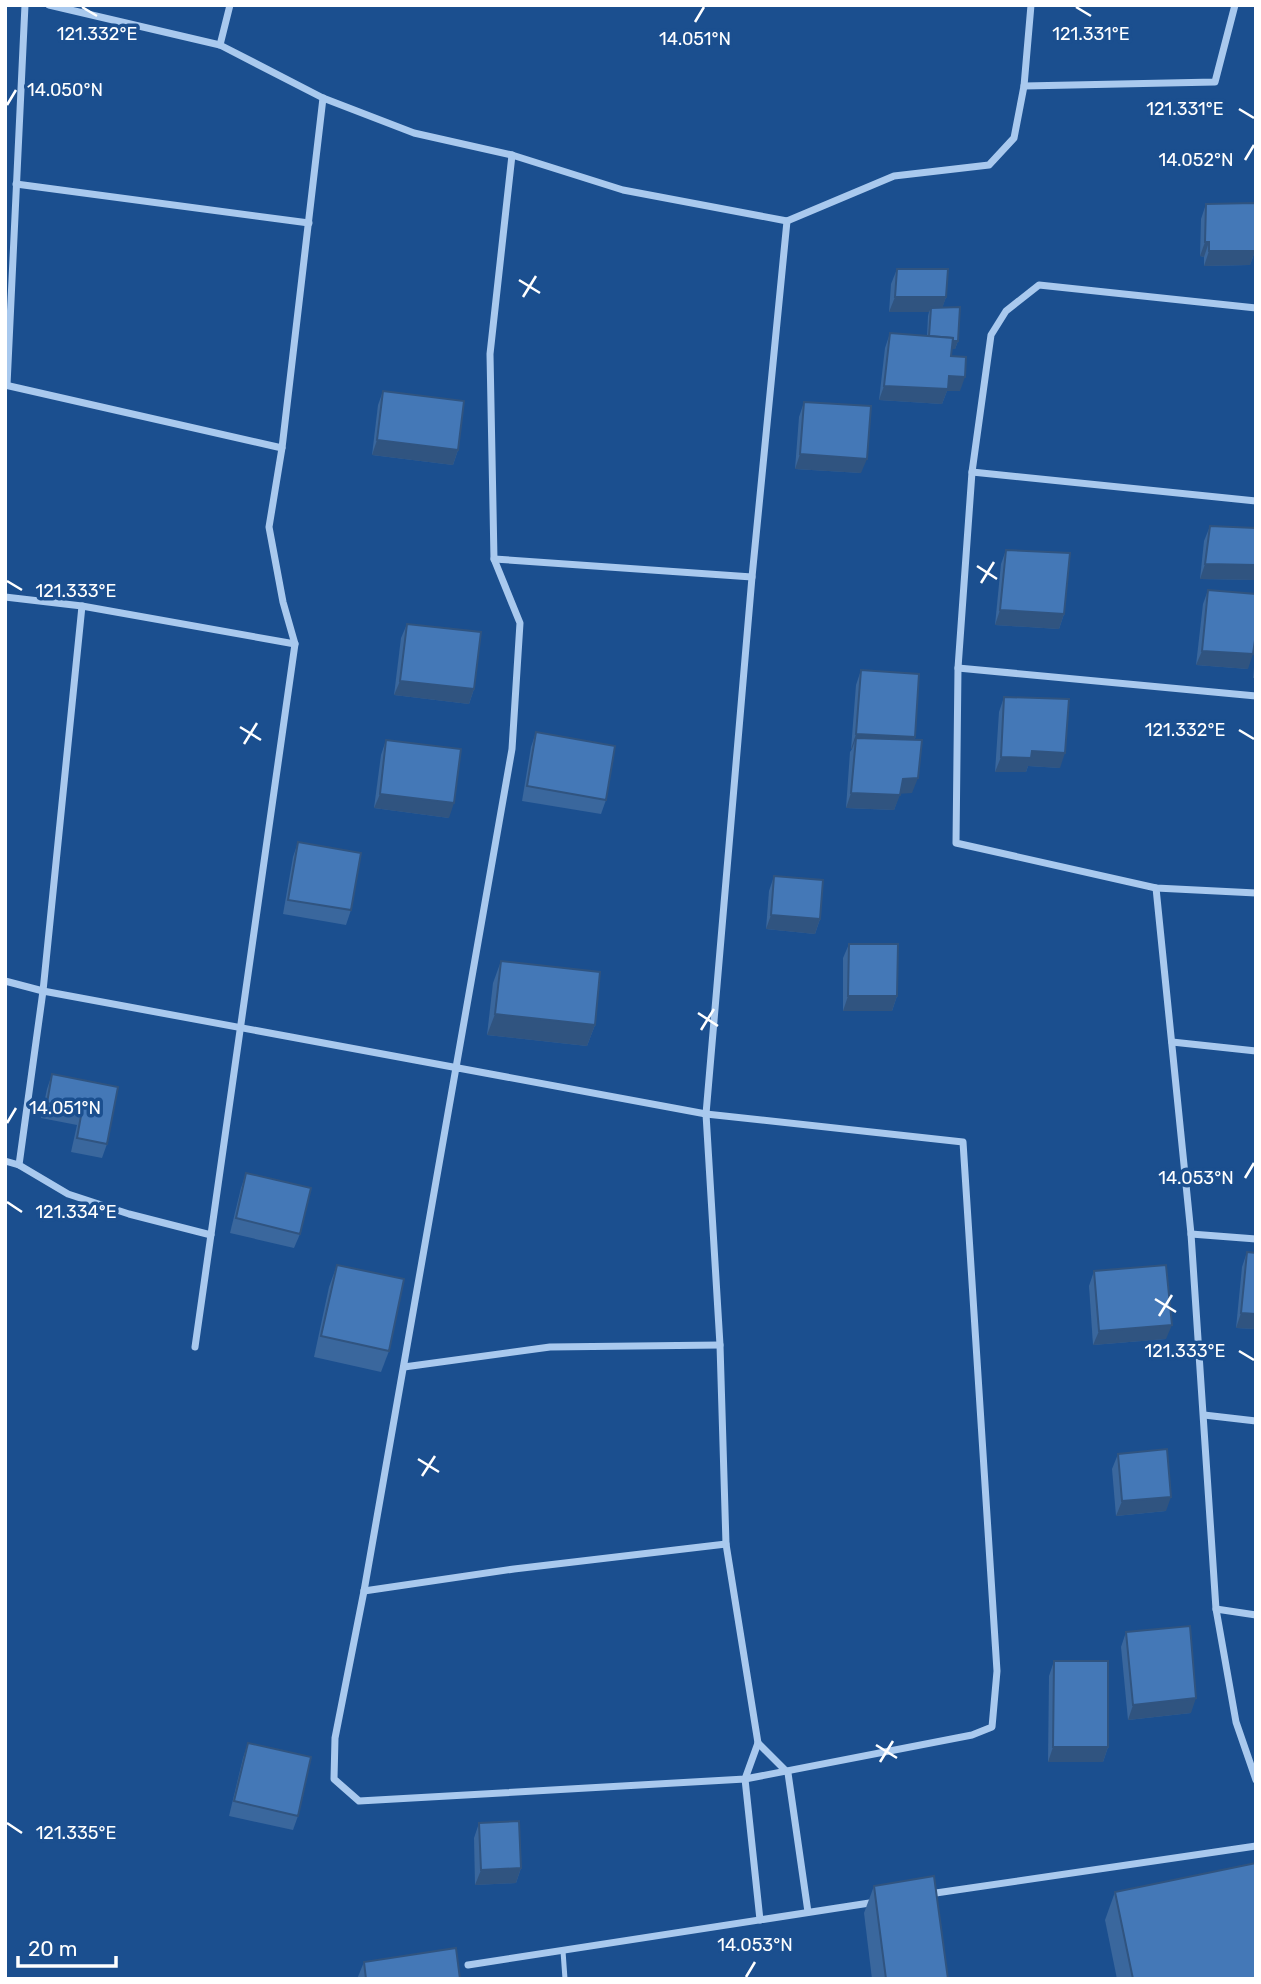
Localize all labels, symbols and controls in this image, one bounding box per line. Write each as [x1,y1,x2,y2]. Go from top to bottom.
text: 121.332°E [57,23,137,45]
text: 121.331°E [1052,23,1130,45]
text: 14.051°N [659,28,731,50]
text: 14.050°N [27,79,103,101]
text: 121.331°E [1146,98,1224,120]
text: 14.052°N [1158,149,1234,171]
text: 121.333°E [36,580,116,602]
text: 121.332°E [1145,719,1225,741]
text: 14.051°N [29,1097,101,1119]
text: 14.053°N [1158,1167,1234,1189]
text: 121.334°E [35,1201,117,1223]
text: 121.333°E [1145,1340,1225,1362]
text: 121.335°E [36,1822,116,1844]
scale bar [18,1924,116,1968]
text: 14.053°N [717,1934,793,1956]
text: 20 m [28,1936,77,1961]

